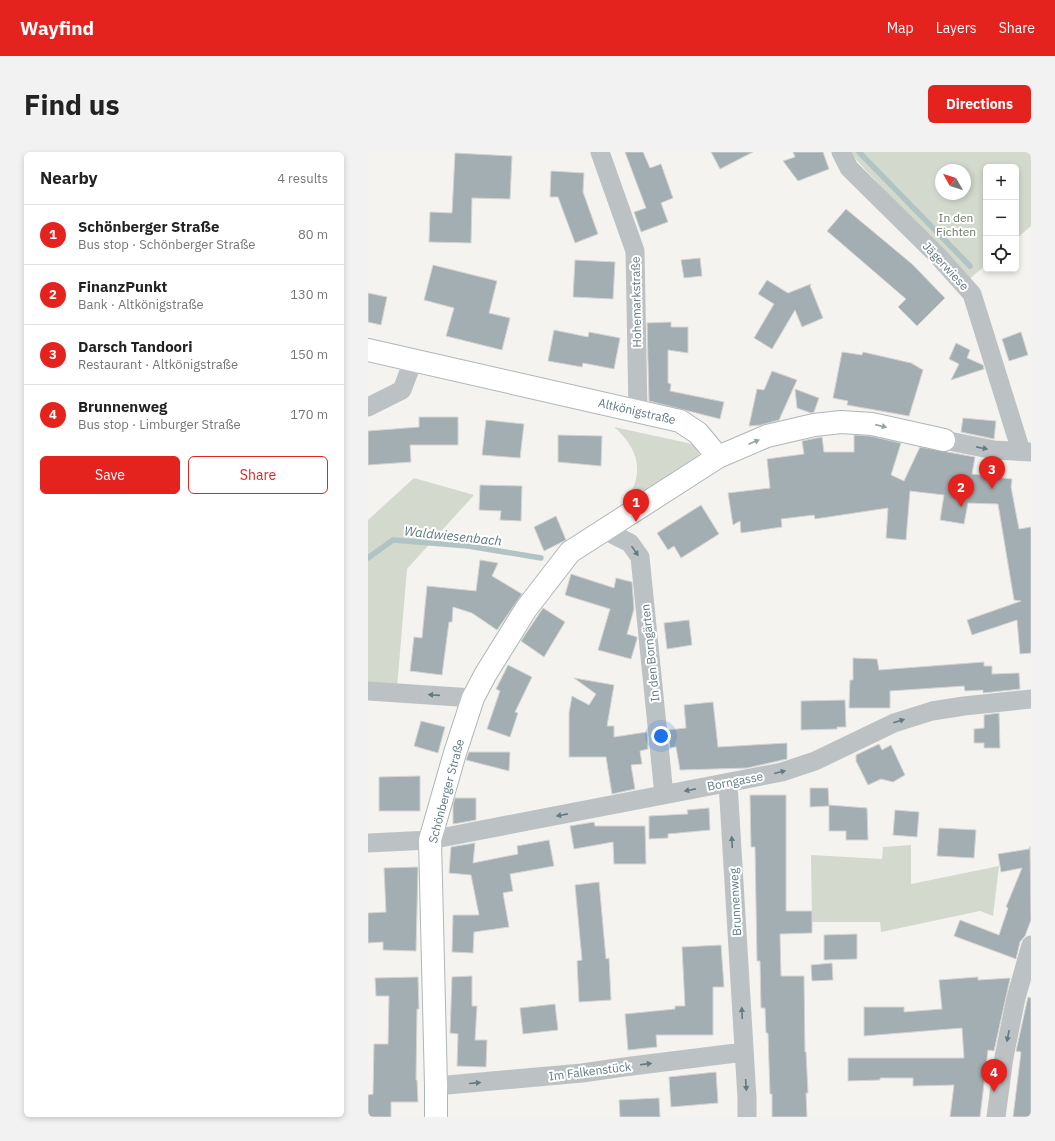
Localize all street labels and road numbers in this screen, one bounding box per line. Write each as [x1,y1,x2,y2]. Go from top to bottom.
street label: Jägerwiese [920,239,973,294]
street label: Hohemarkstraße [628,256,644,348]
street label: Altkönigstraße [597,395,678,427]
street label: In den Borngärten [637,603,663,703]
street label: Schönberger Straße [425,737,467,845]
street label: Borngasse [706,768,765,794]
street label: Brunnenweg [726,867,744,936]
street label: Im Falkenstück [548,1058,633,1083]

